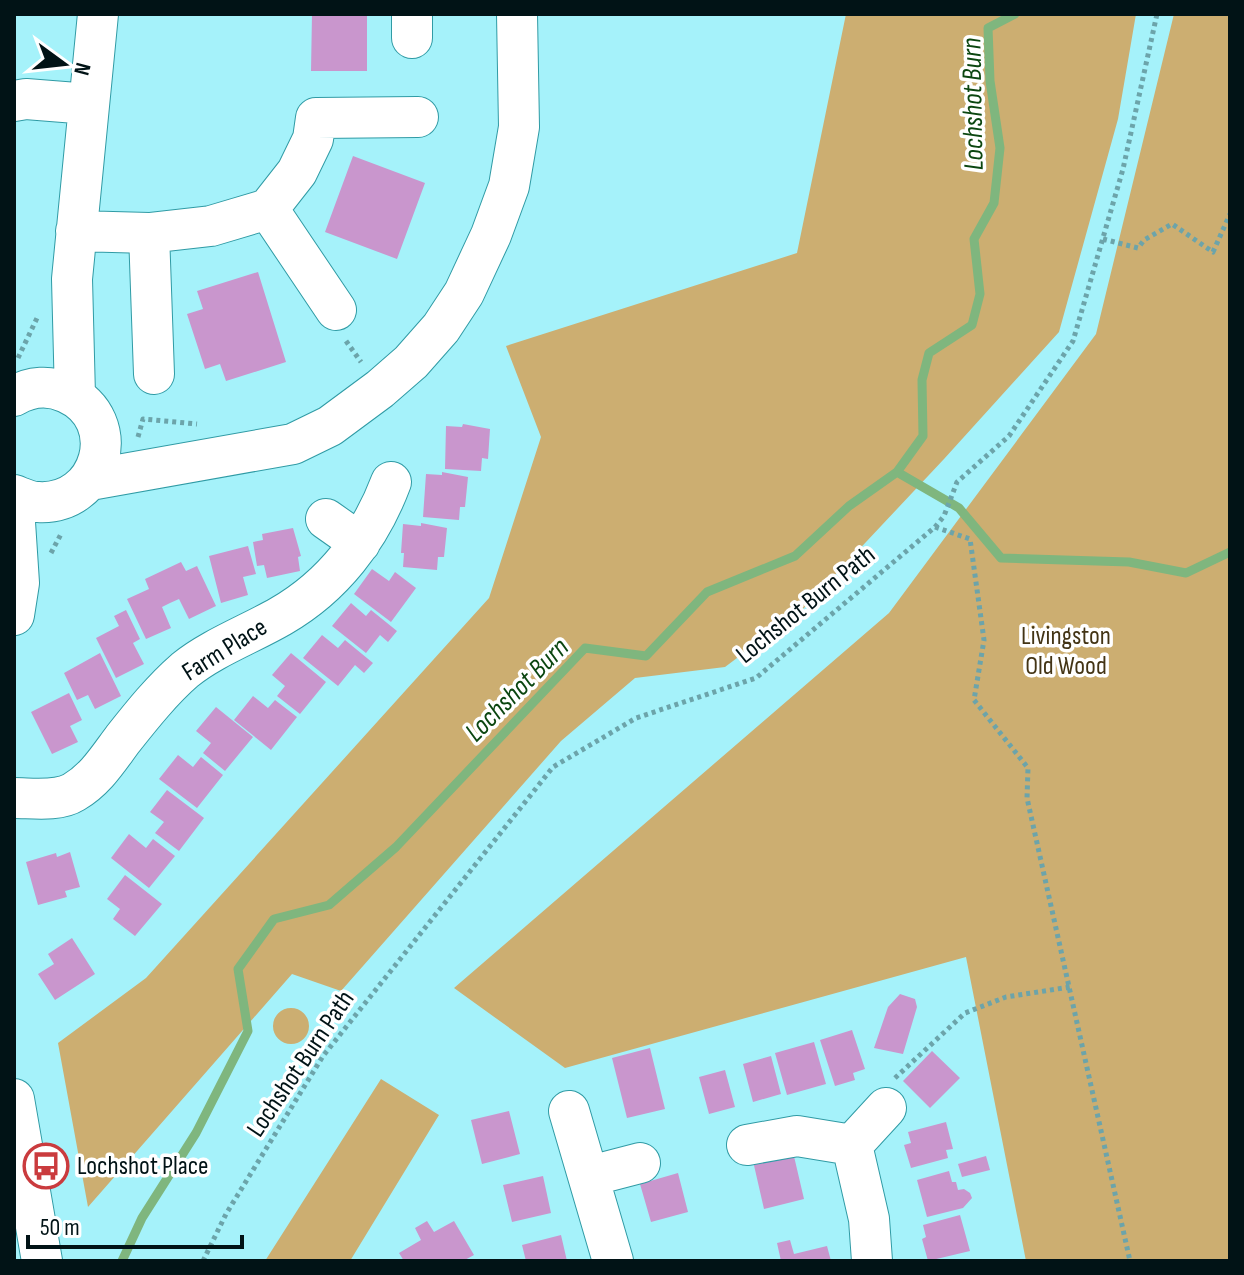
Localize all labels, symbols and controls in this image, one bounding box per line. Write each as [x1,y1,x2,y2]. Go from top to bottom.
north arrow [24,24,104,104]
water label: Lochshot Burn [955,37,991,171]
text: N [67,60,96,78]
street label: Lochshot Burn Path [730,540,882,670]
street label: Farm Place [177,612,273,688]
park label: Livingston Old Wood [1021,621,1111,682]
water label: Lochshot Burn [458,631,576,749]
street label: Lochshot Burn Path [241,985,361,1143]
bus stop icon: Lochshot Place [22,1142,70,1190]
place label: Lochshot Place [77,1151,209,1182]
scale bar [28,1199,242,1249]
text: 50 m [40,1213,80,1242]

